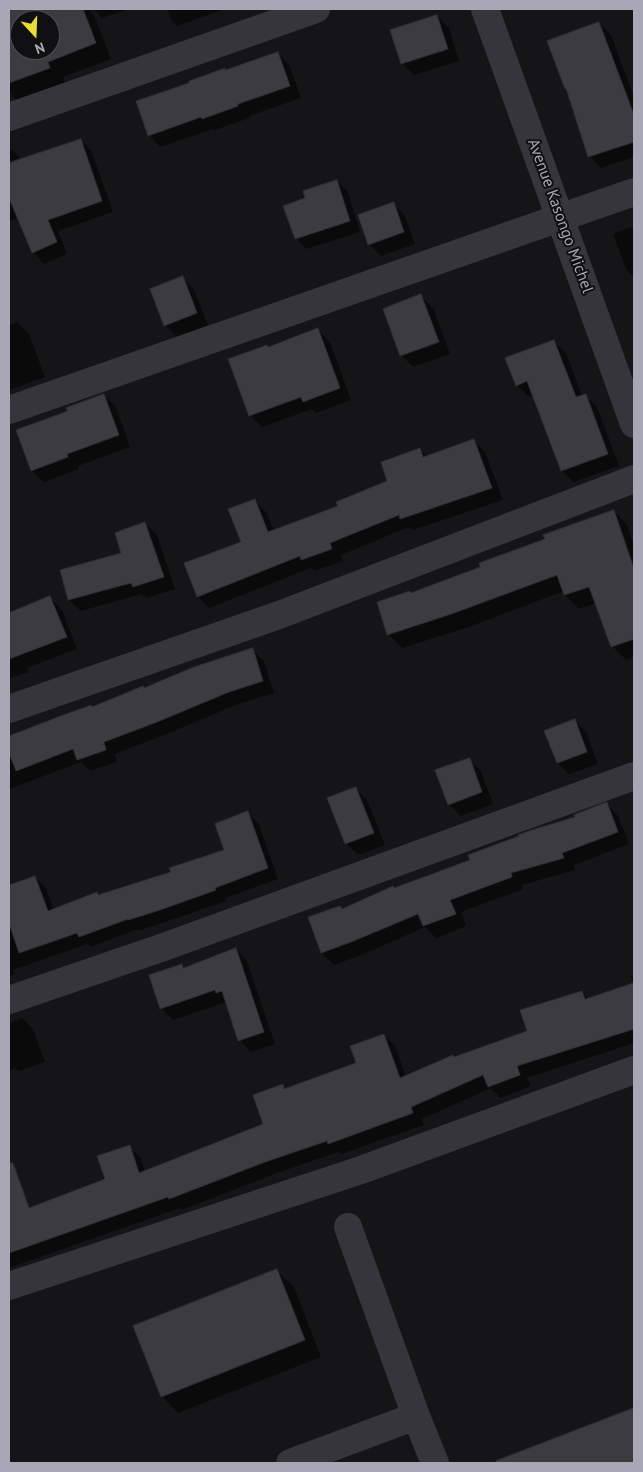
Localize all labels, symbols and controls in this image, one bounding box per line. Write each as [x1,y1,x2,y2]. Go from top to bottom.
north arrow [10,10,60,60]
text: N [32,38,47,58]
street label: Avenue Kasongo Michel [523,136,597,296]

